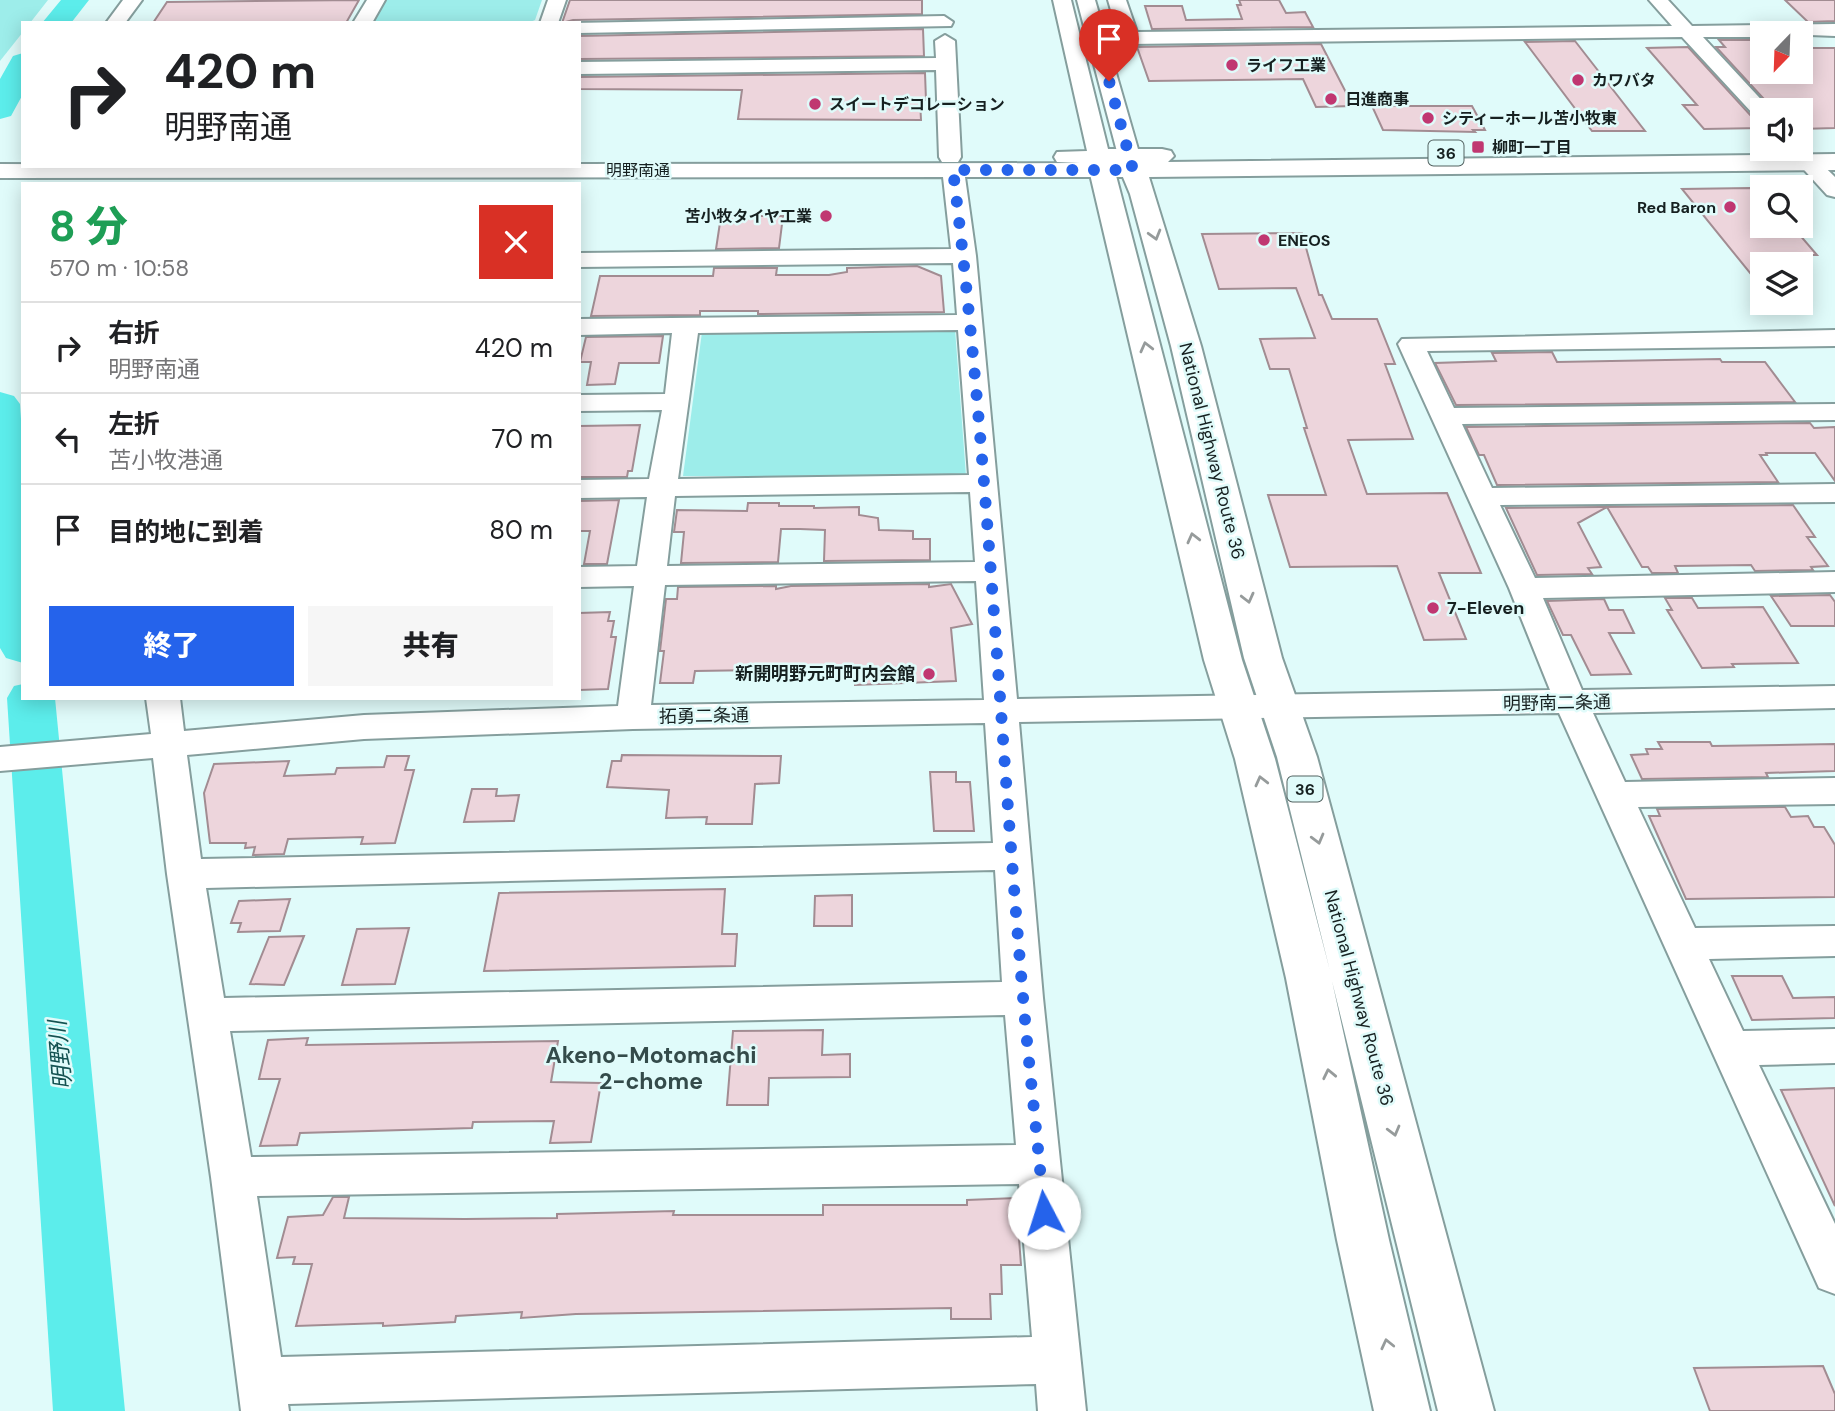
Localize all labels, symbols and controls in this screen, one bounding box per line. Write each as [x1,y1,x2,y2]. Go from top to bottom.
pin [1079,9,1139,81]
icon: arrive [1090,20,1128,58]
north arrow [1750,21,1813,84]
map controls [1750,21,1813,315]
text: 420 m [164,39,316,103]
icon: right [49,49,140,140]
place label: ライフ工業 [1246,55,1326,76]
marker: ライフ工業 [1224,57,1240,73]
place label: カワバタ [1592,70,1656,91]
marker: カワバタ [1570,72,1586,88]
place label: 日進商事 [1345,89,1409,110]
marker: 日進商事 [1323,91,1339,107]
place label: スイートデコレーション [829,94,1005,115]
marker: スイートデコレーション [807,96,823,112]
button: sound [1750,98,1813,161]
text: 明野南通 [164,106,292,148]
place label: シティーホール苫小牧東 [1442,108,1617,129]
marker: シティーホール苫小牧東 [1420,110,1436,126]
place label: 柳町一丁目 [1492,137,1572,158]
marker: 柳町一丁目 [1470,139,1486,155]
road number: 36 [1428,140,1464,166]
street label: 明野南通 [606,160,670,181]
button: search [1750,175,1813,238]
place label: Red Baron [1637,197,1716,218]
text: 8 分 [49,199,127,254]
marker: Red Baron [1722,199,1738,215]
button: close [479,205,553,279]
place label: 苫小牧タイヤ工業 [684,206,812,227]
marker: 苫小牧タイヤ工業 [818,208,834,224]
one-way arrow [1147,229,1161,241]
place label: ENEOS [1278,230,1331,251]
marker: ENEOS [1256,232,1272,248]
button: layers [1750,252,1813,315]
text: 570 m · 10:58 [49,253,189,283]
text: 右折 [108,316,160,350]
icon: right [49,329,87,367]
text: 420 m [475,331,553,365]
street label: National Highway Route 36 [1173,340,1251,562]
one-way arrow [1140,341,1154,353]
text: 明野南通 [108,354,200,384]
text: 左折 [108,407,160,441]
icon: left [49,420,87,458]
text: 70 m [492,422,553,456]
text: 苫小牧港通 [108,445,223,475]
icon: arrive [49,511,87,549]
text: 80 m [489,513,553,547]
text: 目的地に到着 [108,515,264,549]
one-way arrow [1187,533,1201,545]
one-way arrow [1240,591,1254,603]
place label: 7-Eleven [1447,596,1524,620]
marker: 7-Eleven [1425,600,1441,616]
button: 終了 [49,606,294,686]
button: 共有 [308,606,553,686]
place label: 新開明野元町町内会館 [735,662,915,686]
marker: 新開明野元町町内会館 [921,666,937,682]
street label: 明野南二条通 [1503,690,1611,716]
street label: 拓勇二条通 [659,703,749,729]
one-way arrow [1255,775,1269,787]
road number: 36 [1288,776,1322,802]
one-way arrow [1310,833,1324,845]
street label: National Highway Route 36 [1319,887,1399,1109]
water label: 明野川 [42,1016,78,1091]
district label: Akeno-Motomachi 2-chome [545,1040,757,1096]
one-way arrow [1322,1068,1337,1080]
one-way arrow [1386,1125,1400,1137]
position arrow [1007,1176,1081,1250]
one-way arrow [1381,1339,1395,1351]

